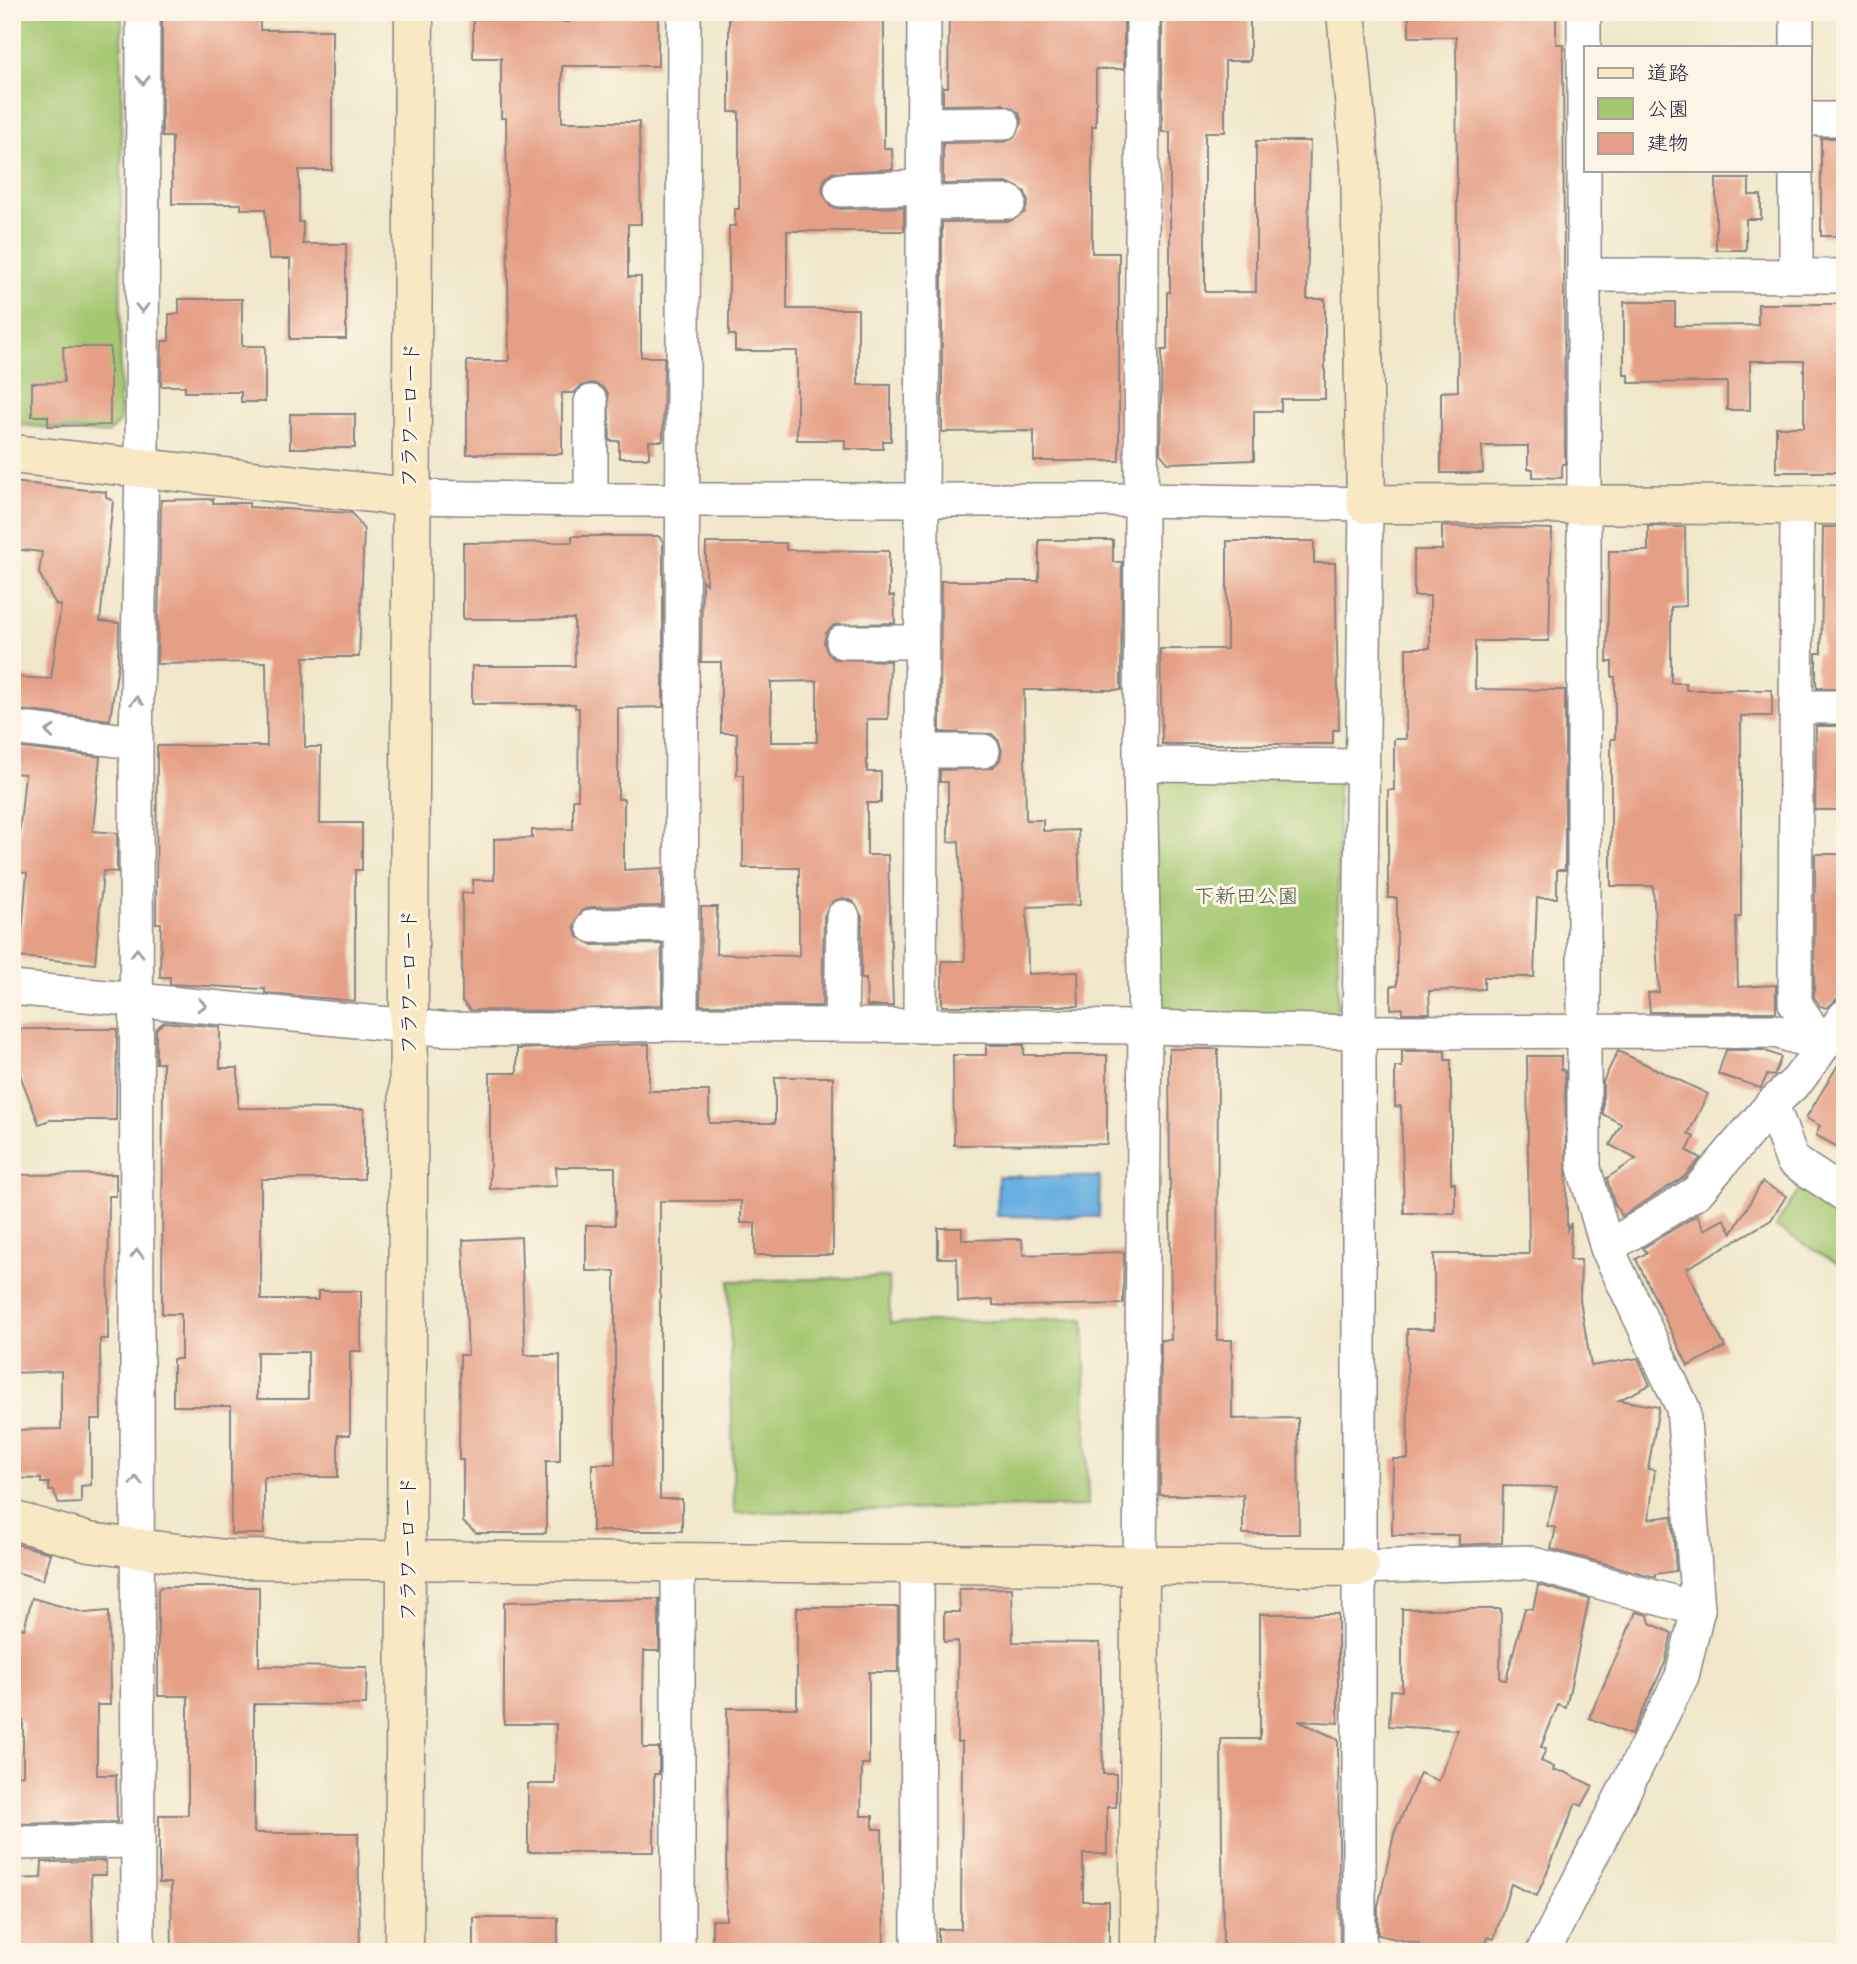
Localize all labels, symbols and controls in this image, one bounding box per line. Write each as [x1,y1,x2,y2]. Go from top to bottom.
legend [1584,46,1812,172]
text: 道路 [1647,54,1689,92]
one-way arrow [135,76,151,86]
text: 公園 [1647,90,1689,128]
text: 建物 [1647,124,1689,162]
one-way arrow [134,303,150,314]
street label: フラワーロード [390,342,430,488]
one-way arrow [129,695,145,706]
one-way arrow [44,725,56,740]
park label: 下新田公園 [1194,877,1299,915]
street label: フラワーロード [390,909,428,1055]
one-way arrow [129,947,145,958]
one-way arrow [196,998,208,1013]
one-way arrow [129,1248,145,1259]
one-way arrow [128,1476,144,1486]
street label: フラワーロード [389,1476,427,1622]

